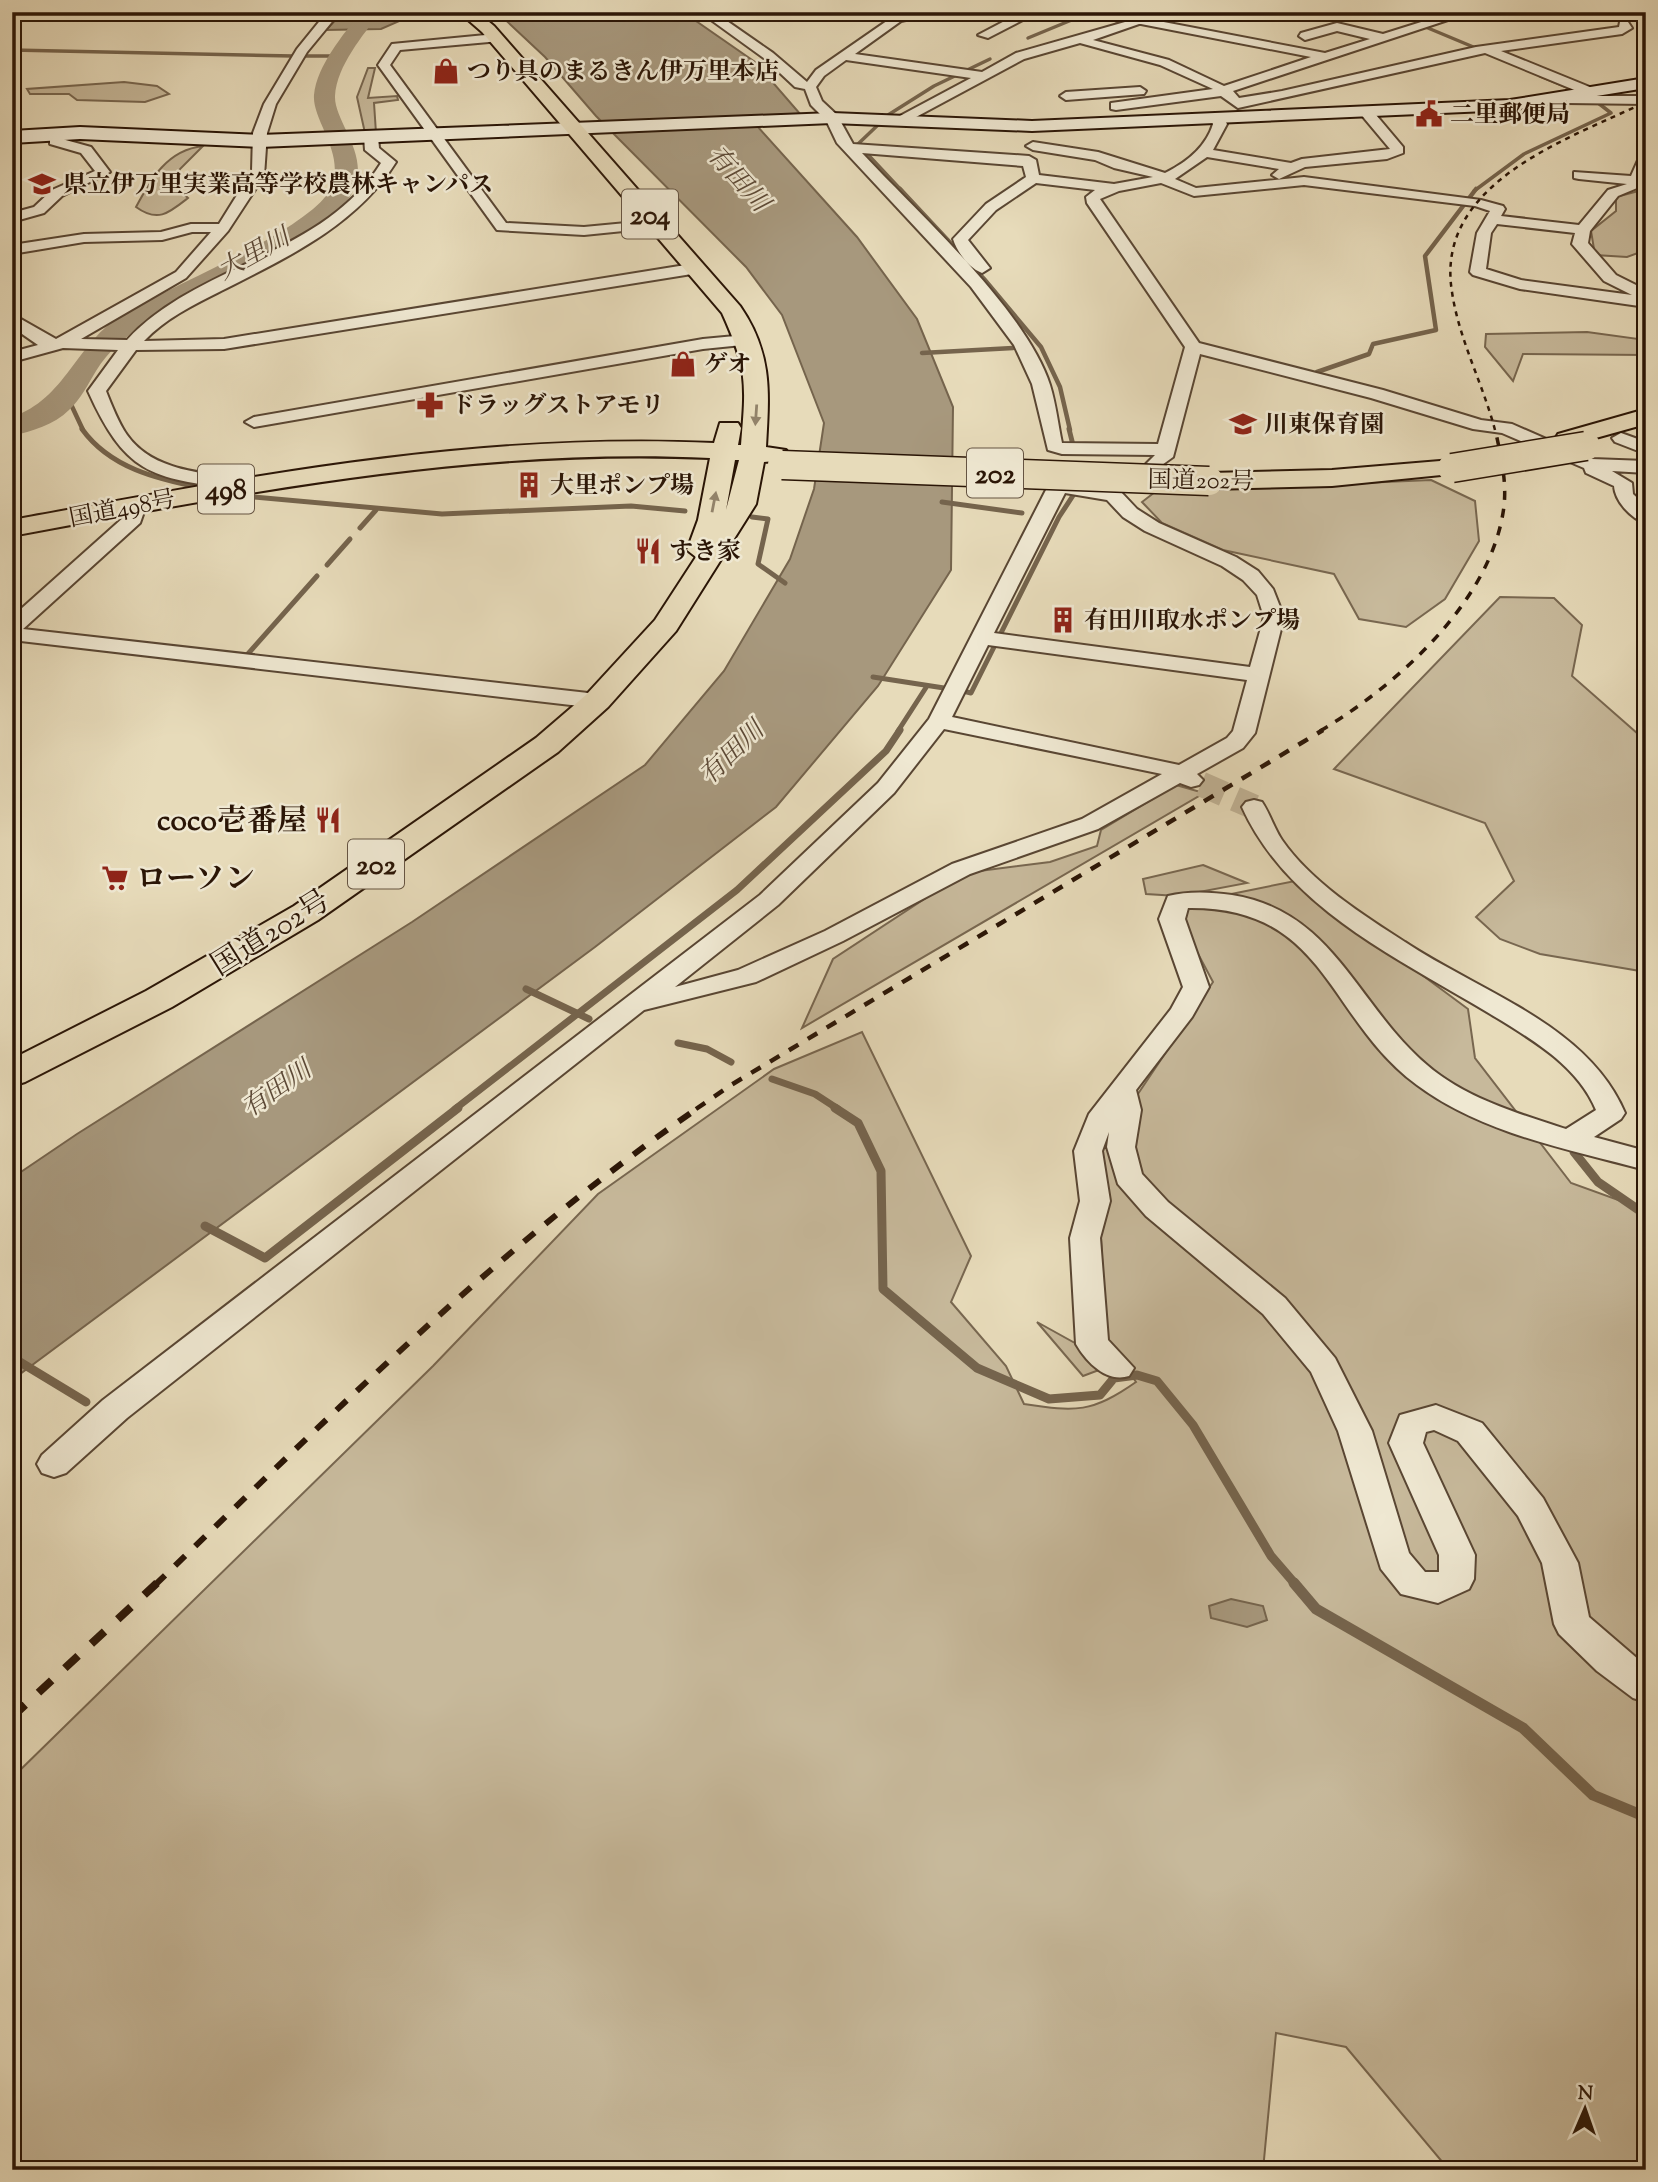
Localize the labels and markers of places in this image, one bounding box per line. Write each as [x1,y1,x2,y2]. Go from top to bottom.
shop icon: つり具のまるきん伊万里本店 [431,56,461,86]
place label: つり具のまるきん伊万里本店 [467,56,779,90]
public building icon: 二里郵便局 [1414,99,1444,129]
place label: 二里郵便局 [1450,99,1570,133]
school or university icon: 県立伊万里実業高等学校農林キャンパス [27,169,57,199]
place label: 県立伊万里実業高等学校農林キャンパス [63,169,493,203]
shop icon: ゲオ [668,349,698,379]
place label: ゲオ [704,349,752,383]
pharmacy icon: ドラッグストアモリ [415,390,445,420]
place label: ドラッグストアモリ [451,390,665,424]
school or university icon: 川東保育園 [1228,409,1258,439]
place label: 川東保育園 [1264,409,1384,443]
building icon: 大里ポンプ場 [514,470,544,500]
place label: 大里ポンプ場 [550,470,694,504]
restaurant icon: すき家 [633,536,663,566]
place label: すき家 [669,536,741,570]
building icon: 有田川取水ポンプ場 [1048,605,1078,635]
place label: 有田川取水ポンプ場 [1084,605,1300,639]
place label: coco壱番屋 [157,801,307,844]
restaurant icon: coco壱番屋 [313,805,343,835]
place label: ローソン [136,859,255,902]
supermarket icon: ローソン [100,863,130,893]

